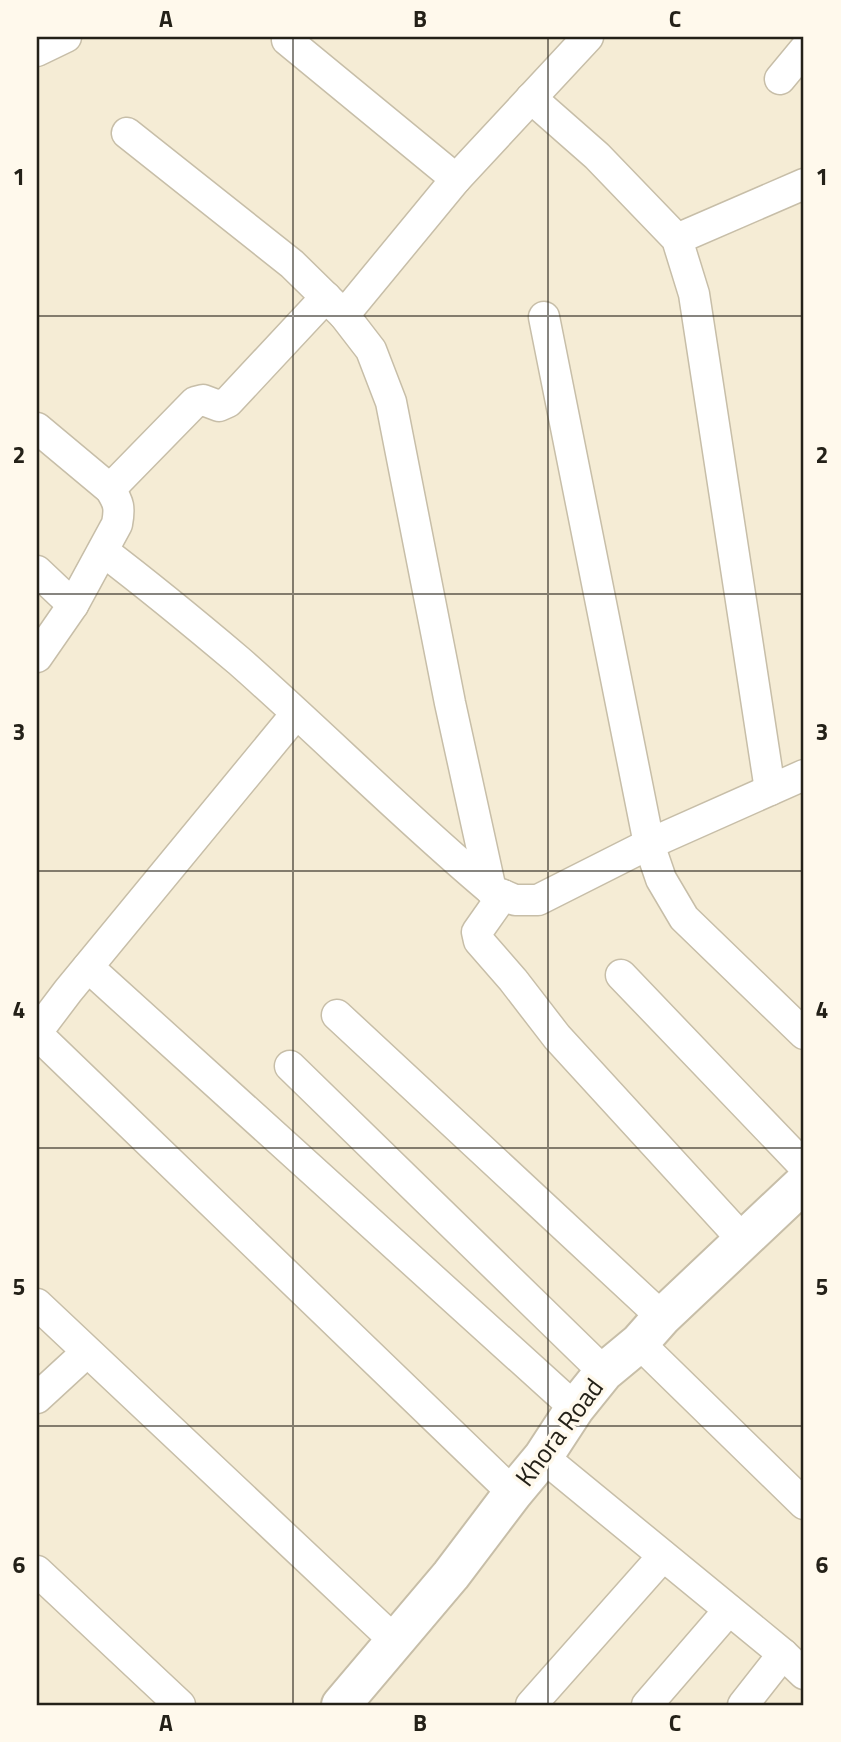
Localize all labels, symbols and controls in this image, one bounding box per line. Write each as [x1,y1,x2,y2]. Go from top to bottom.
text: A [159,1,173,36]
text: B [413,1,427,36]
text: C [669,1,681,36]
text: 1 [13,159,25,194]
text: 1 [816,159,828,194]
text: 2 [13,437,25,472]
text: 2 [816,437,828,472]
text: 3 [13,714,25,749]
text: 3 [816,714,828,749]
text: 4 [13,992,25,1027]
text: 4 [816,992,828,1027]
text: 5 [13,1269,25,1304]
text: 5 [816,1269,828,1304]
street label: Khora Road [505,1370,613,1494]
text: 6 [13,1547,26,1582]
text: 6 [816,1547,829,1582]
text: A [159,1705,173,1740]
text: B [413,1705,427,1740]
text: C [669,1705,681,1740]

